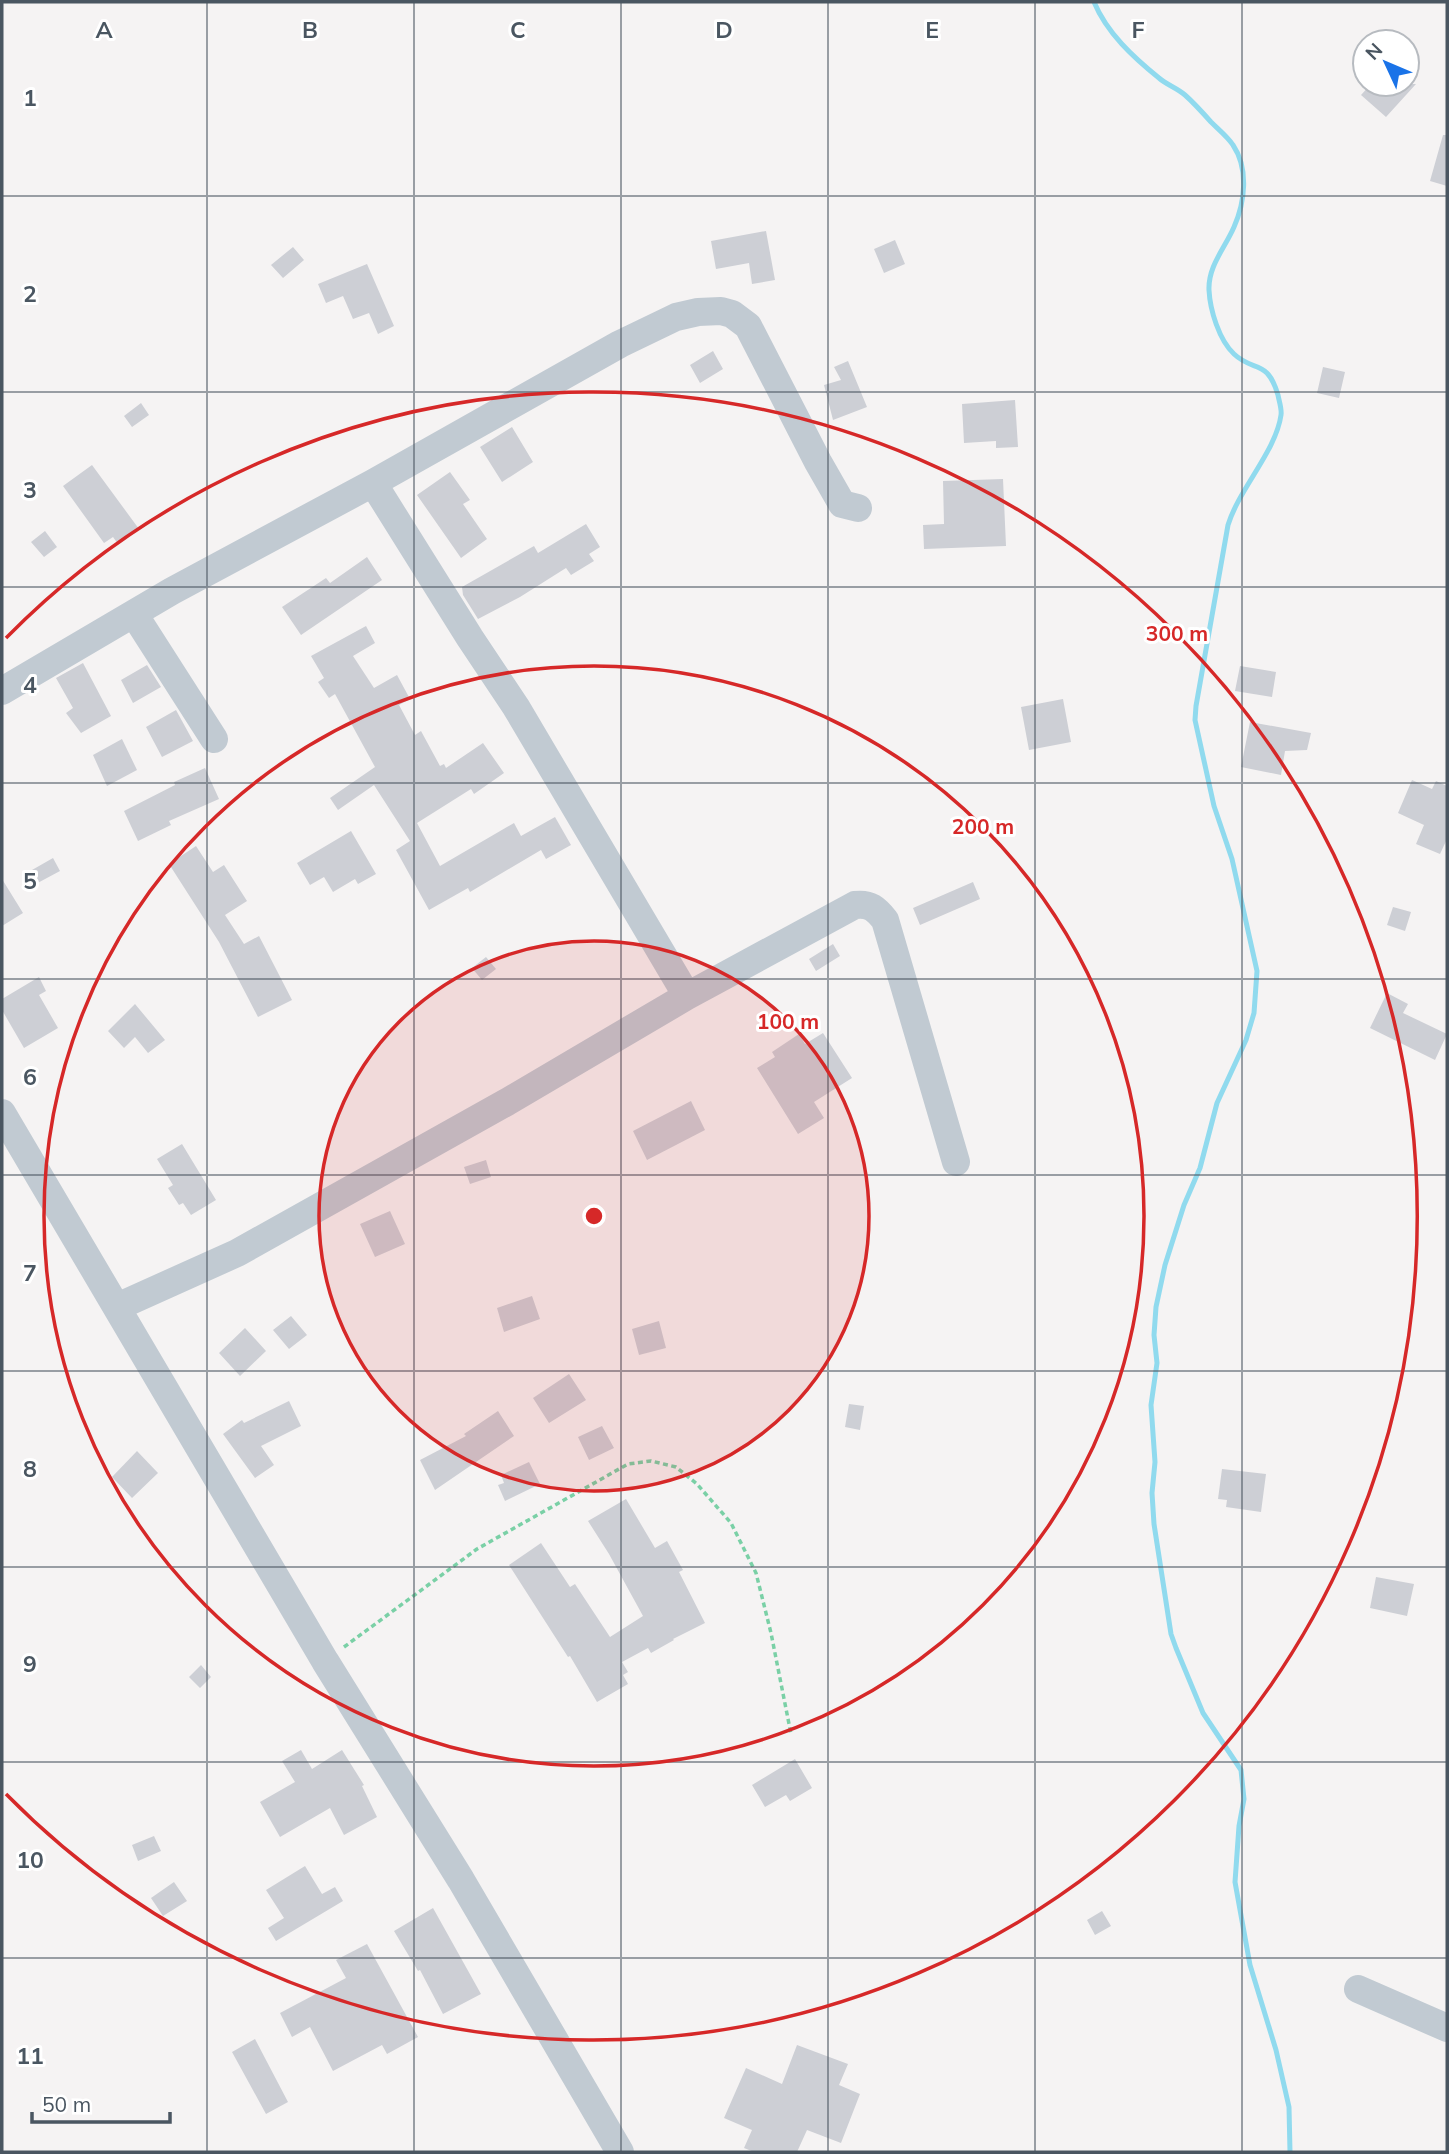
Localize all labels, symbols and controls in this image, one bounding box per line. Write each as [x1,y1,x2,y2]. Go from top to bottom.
text: A [95,15,113,44]
text: B [302,15,318,44]
text: C [510,15,526,44]
text: D [715,15,733,44]
text: E [925,15,939,44]
text: F [1131,15,1145,44]
north arrow [1351,28,1421,98]
text: N [1360,38,1387,65]
text: 1 [23,83,37,112]
text: 2 [23,279,37,308]
text: 3 [23,475,37,504]
text: 300 m [1146,620,1208,646]
text: 4 [23,670,37,699]
text: 200 m [952,813,1014,839]
text: 5 [23,866,37,895]
text: 100 m [757,1008,819,1034]
text: 6 [23,1062,37,1091]
centre of rings [582,1204,606,1228]
text: 7 [23,1258,37,1287]
text: 8 [23,1454,37,1483]
text: 9 [23,1649,37,1678]
text: 10 [16,1845,44,1874]
text: 11 [16,2041,44,2070]
scale bar [32,2080,170,2124]
text: 50 m [42,2091,91,2117]

